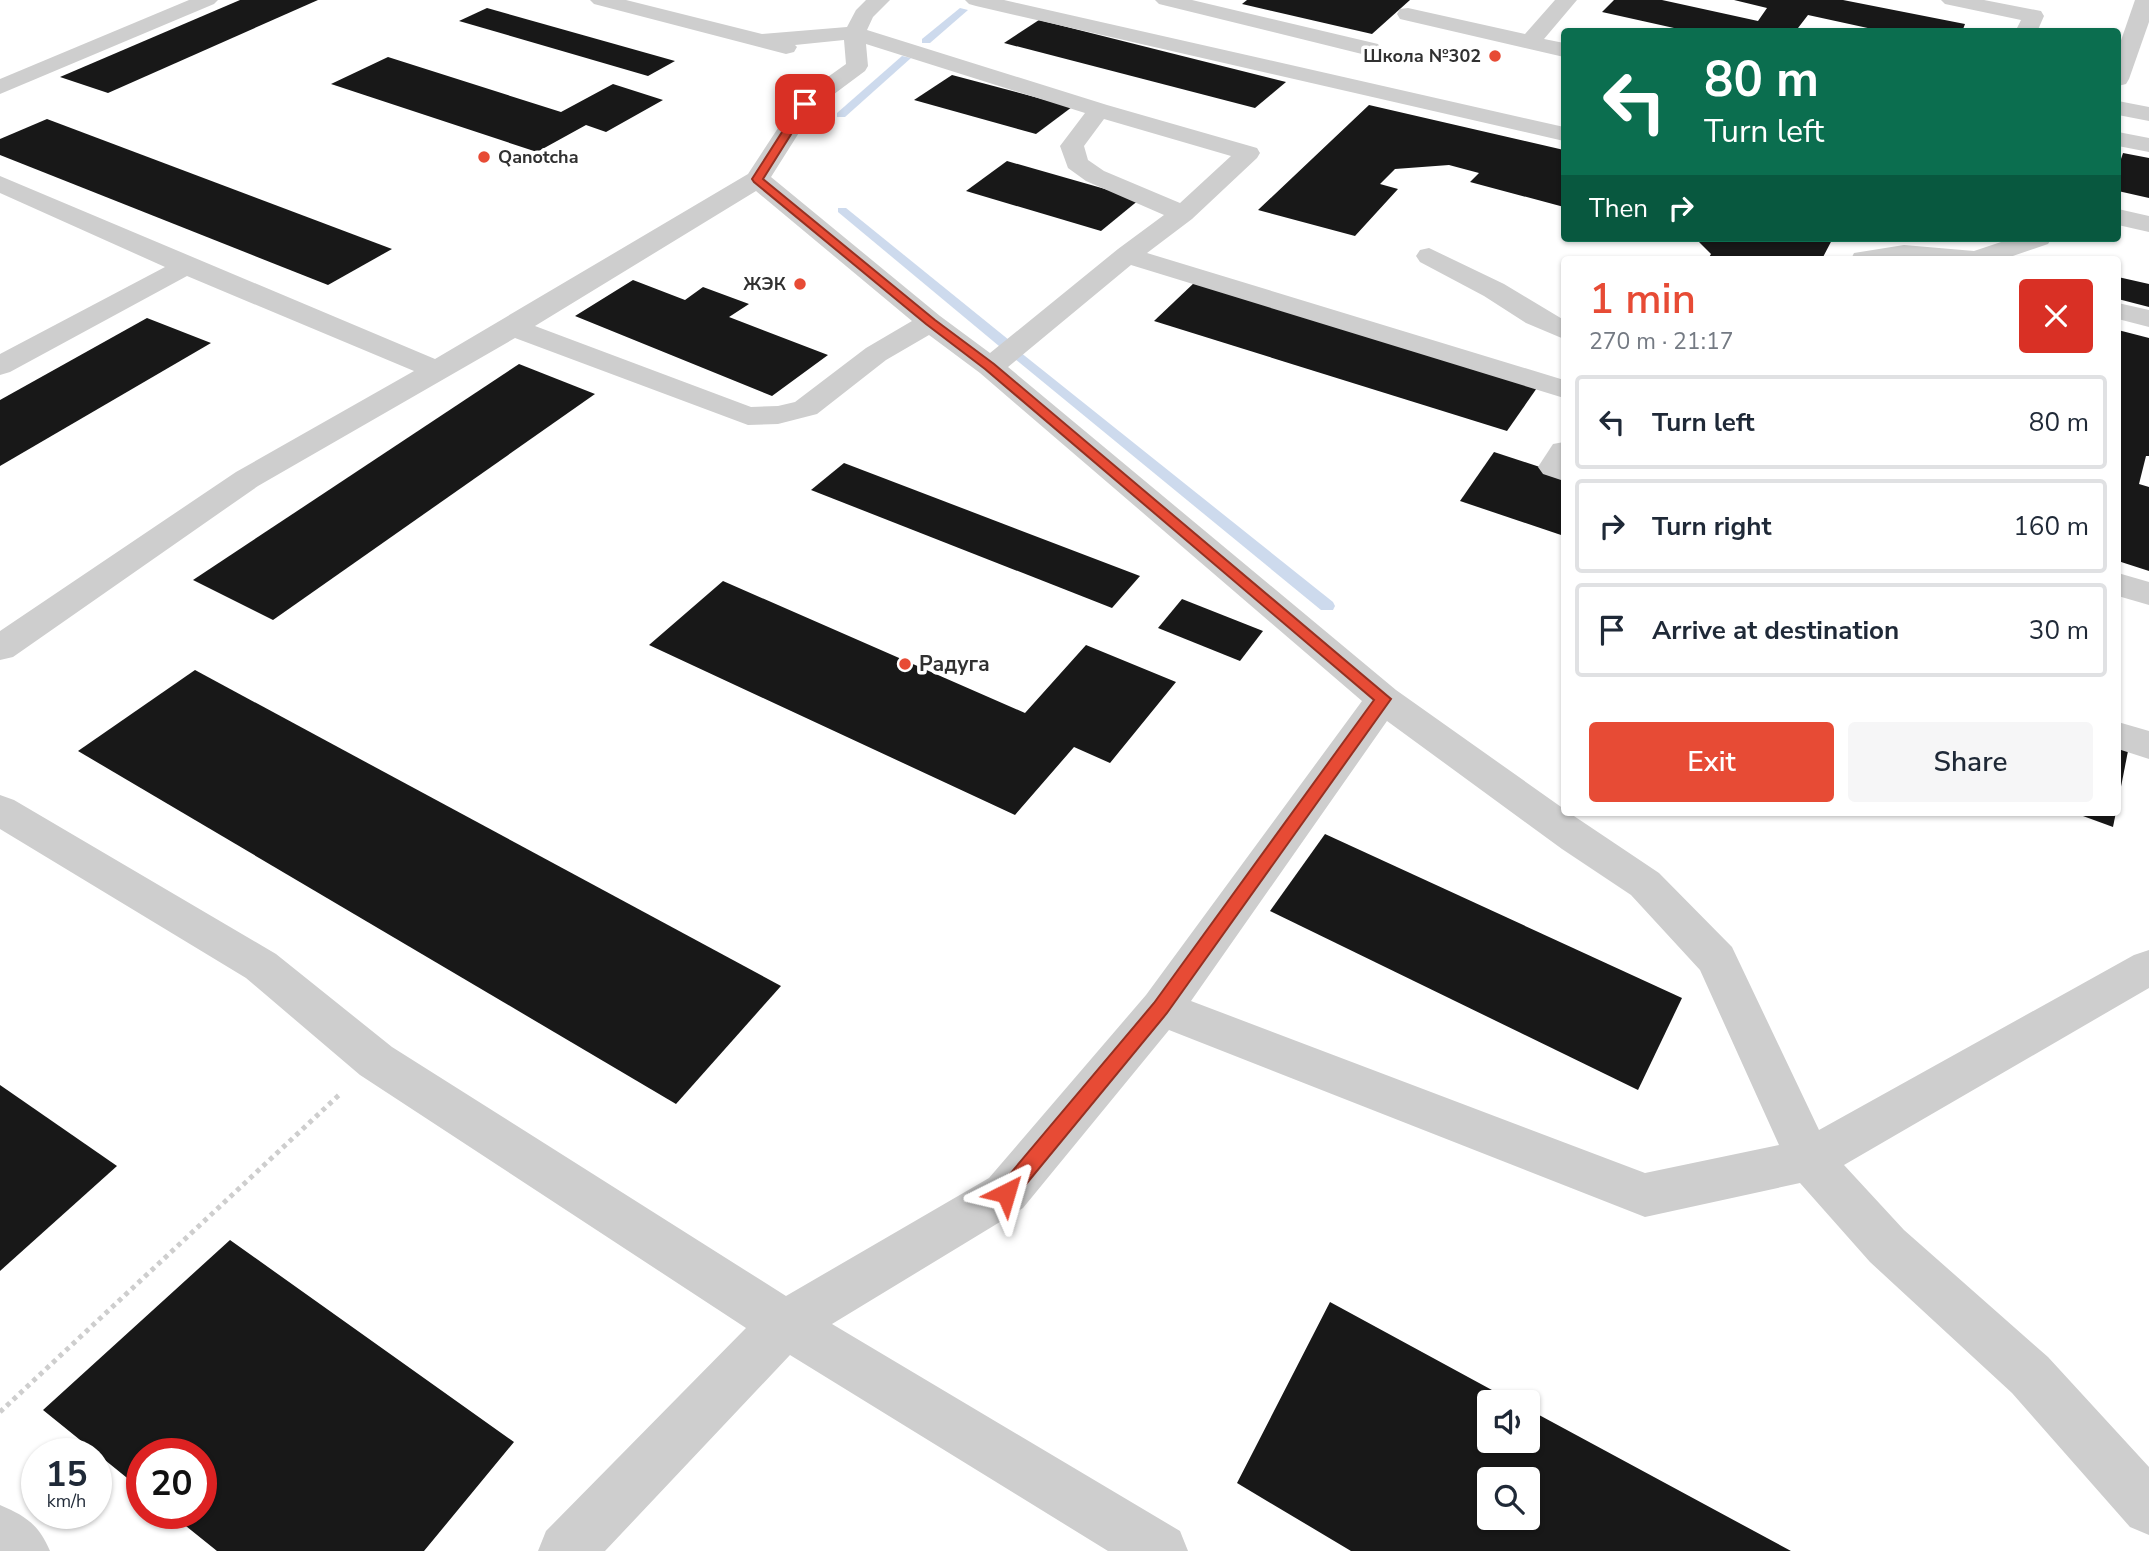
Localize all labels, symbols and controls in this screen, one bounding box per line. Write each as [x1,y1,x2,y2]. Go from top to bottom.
place label: Школа №302 [1363,44,1481,68]
text: 80 m [1704,46,1819,113]
marker: Школа №302 [1487,48,1503,64]
icon: left [1589,56,1680,147]
pin [775,74,835,134]
icon: arrive [786,85,824,123]
text: Turn left [1704,110,1824,153]
place label: Qanotcha [498,145,578,169]
marker: Qanotcha [476,149,492,165]
icon: right [1662,189,1700,227]
text: Then [1589,191,1648,226]
text: 1 min [1589,271,1696,328]
place label: ЖЭК [743,272,787,296]
marker: ЖЭК [792,276,808,292]
button: close [2019,279,2093,353]
text: 270 m · 21:17 [1589,326,1734,357]
icon: left [1593,403,1631,441]
text: Turn left [1652,405,1755,440]
text: 80 m [2029,405,2089,440]
icon: right [1593,507,1631,545]
text: Turn right [1652,509,1771,544]
text: 160 m [2013,509,2089,544]
icon: arrive [1593,611,1631,649]
text: Arrive at destination [1652,613,1899,648]
text: 30 m [2029,613,2089,648]
place label: Радуга [919,650,990,678]
marker: Радуга [897,656,913,672]
button: Exit [1589,722,1834,802]
button: Share [1848,722,2093,802]
position arrow [969,1156,1043,1230]
map controls [1477,1390,1540,1530]
button: sound [1477,1390,1540,1453]
speed limit sign: 20 [126,1438,217,1529]
text: 15 [45,1451,88,1498]
button: search [1477,1467,1540,1530]
text: km/h [47,1489,86,1513]

